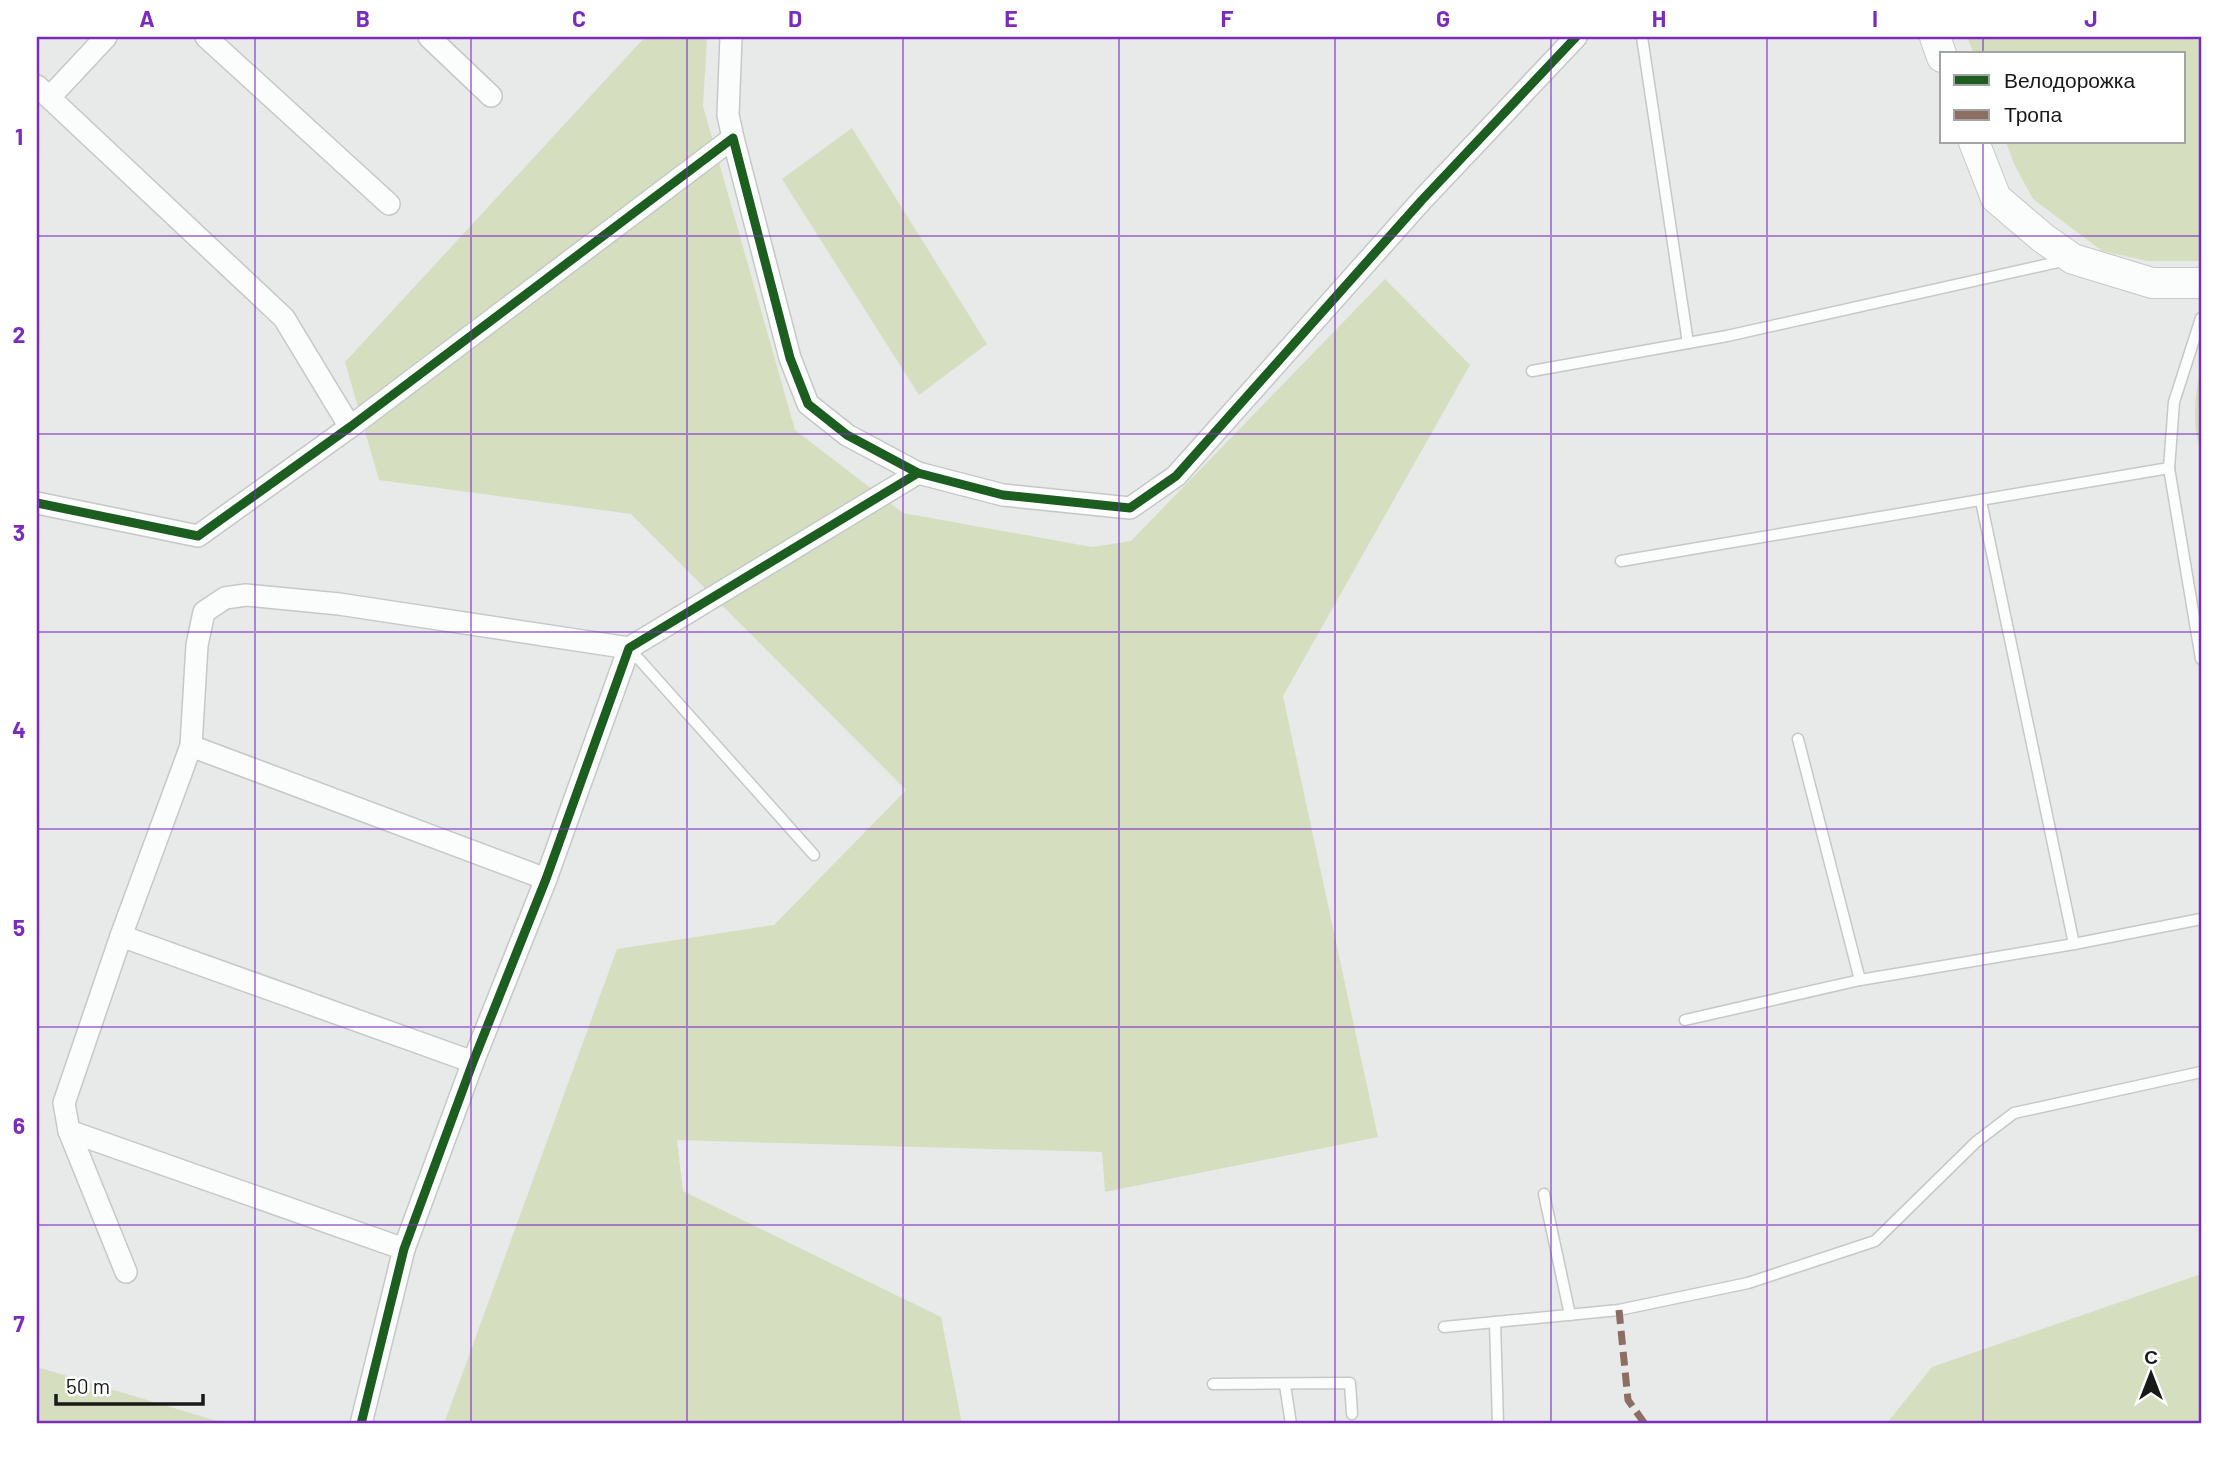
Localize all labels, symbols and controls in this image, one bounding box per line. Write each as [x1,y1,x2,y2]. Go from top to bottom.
text: A [139,4,155,32]
text: B [356,4,370,32]
text: C [572,4,586,32]
text: D [788,4,802,32]
text: E [1004,4,1018,32]
text: F [1221,4,1234,32]
text: G [1436,4,1450,32]
text: H [1652,4,1666,32]
text: I [1872,4,1878,32]
text: J [2084,4,2098,32]
legend [1940,52,2186,144]
text: Велодорожка [2004,67,2135,92]
text: Тропа [2004,101,2062,126]
text: 1 [15,122,23,150]
text: 2 [13,320,25,348]
text: 3 [13,518,25,546]
text: 4 [12,715,26,743]
text: 5 [13,913,25,941]
text: 6 [13,1111,25,1139]
text: 7 [13,1309,25,1337]
north arrow [2116,1338,2186,1408]
text: С [2144,1345,2158,1368]
scale bar [56,1363,203,1407]
text: 50 m [66,1373,110,1398]

